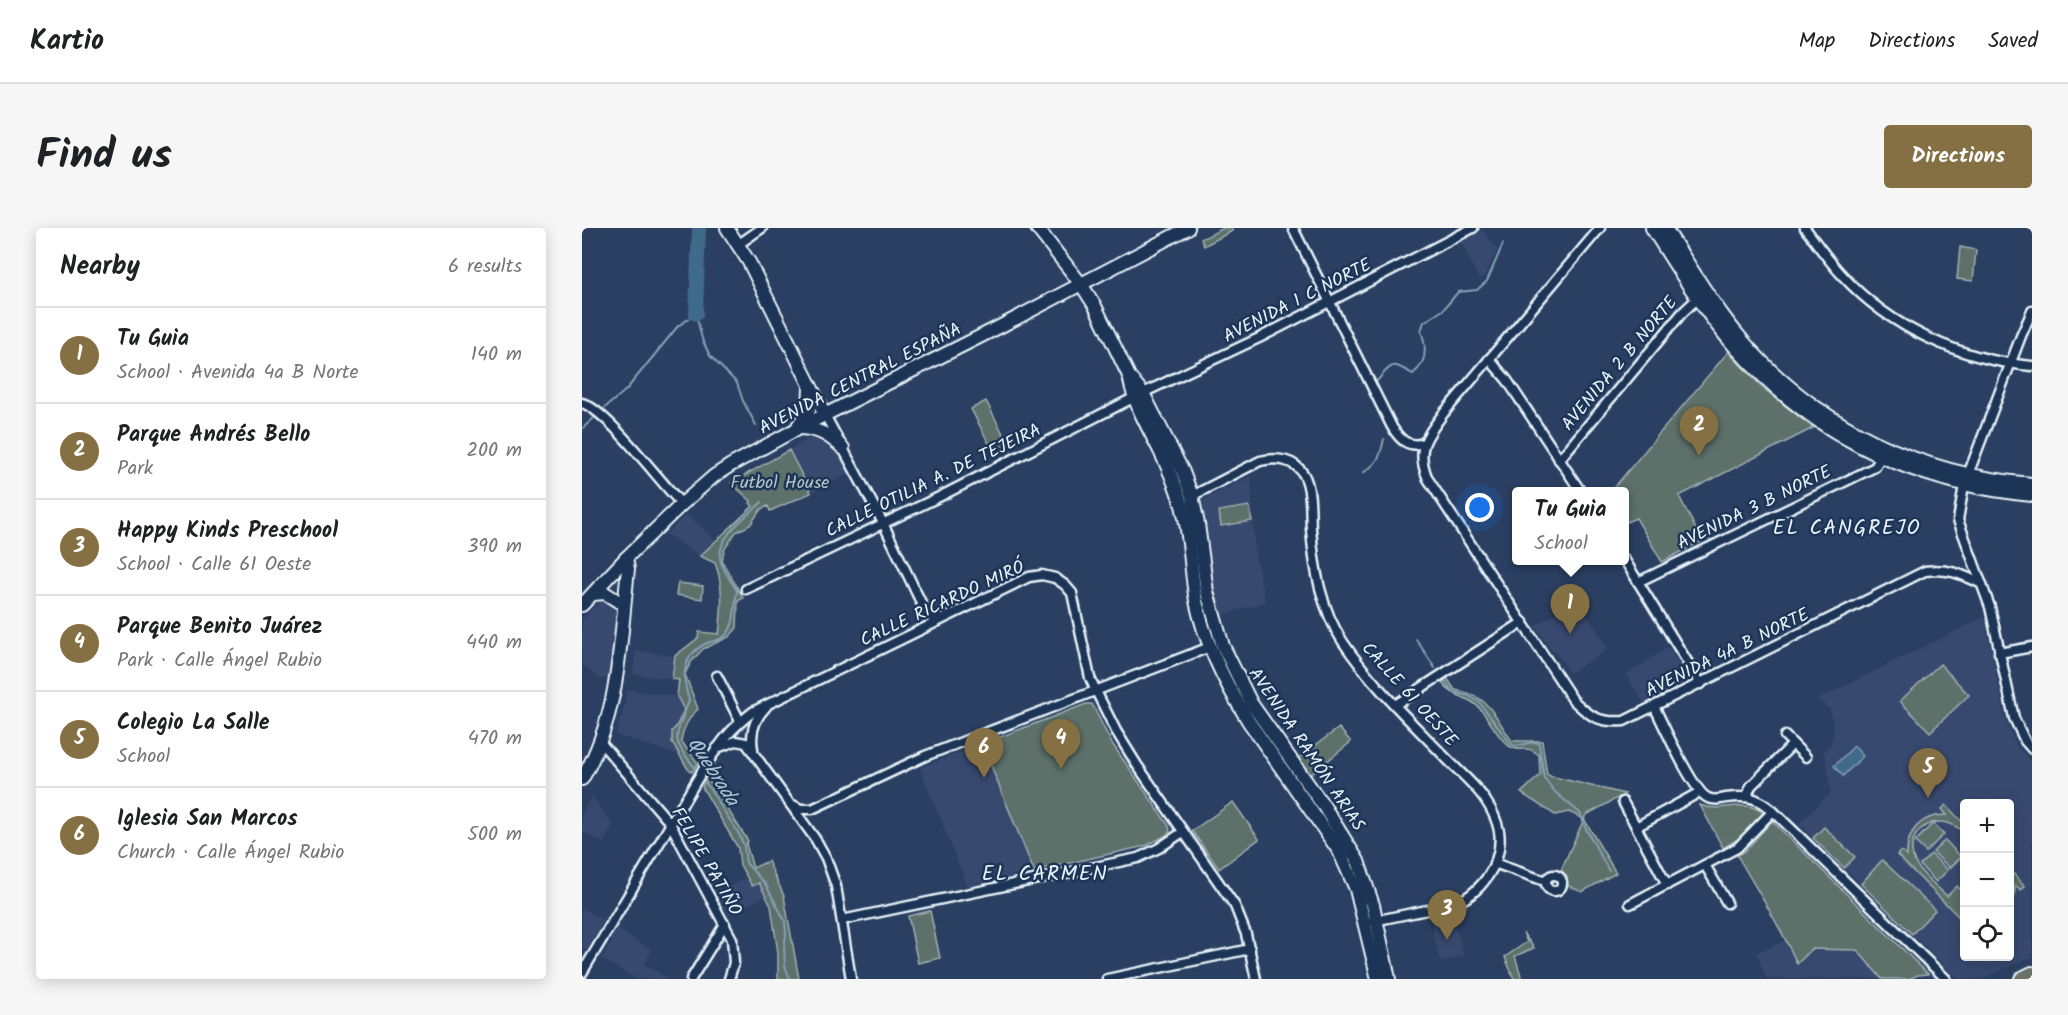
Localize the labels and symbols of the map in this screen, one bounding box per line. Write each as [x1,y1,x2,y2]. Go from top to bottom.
street label: AVENIDA 1 C NORTE [1218,251,1377,351]
street label: AVENIDA 2 B NORTE [1555,290,1686,438]
street label: AVENIDA CENTRAL ESPAÑA [754,316,967,443]
pin: 2 [1680,406,1718,456]
street label: CALLE OTILIA A. DE TEJEIRA [821,416,1047,546]
street label: AVENIDA 3 B NORTE [1673,458,1837,558]
park label: Futbol House [731,469,829,498]
your location [1465,493,1494,522]
district label: EL CANGREJO [1773,512,1921,545]
street label: CALLE RICARDO MIRÓ [856,553,1031,655]
pin: 1 [1550,584,1590,634]
street label: AVENIDA 4A B NORTE [1641,601,1815,706]
street label: CALLE 61 OESTE [1354,636,1465,755]
street label: AVENIDA RAMÓN ARIAS [1240,662,1372,838]
pin: 4 [1042,720,1080,769]
pin: 6 [964,728,1004,778]
water label: Quebrada [678,731,748,815]
pin: 5 [1908,748,1948,798]
street label: FELIPE PATIÑO [663,802,749,922]
district label: EL CARMEN [982,858,1108,891]
pin: 3 [1428,890,1466,940]

